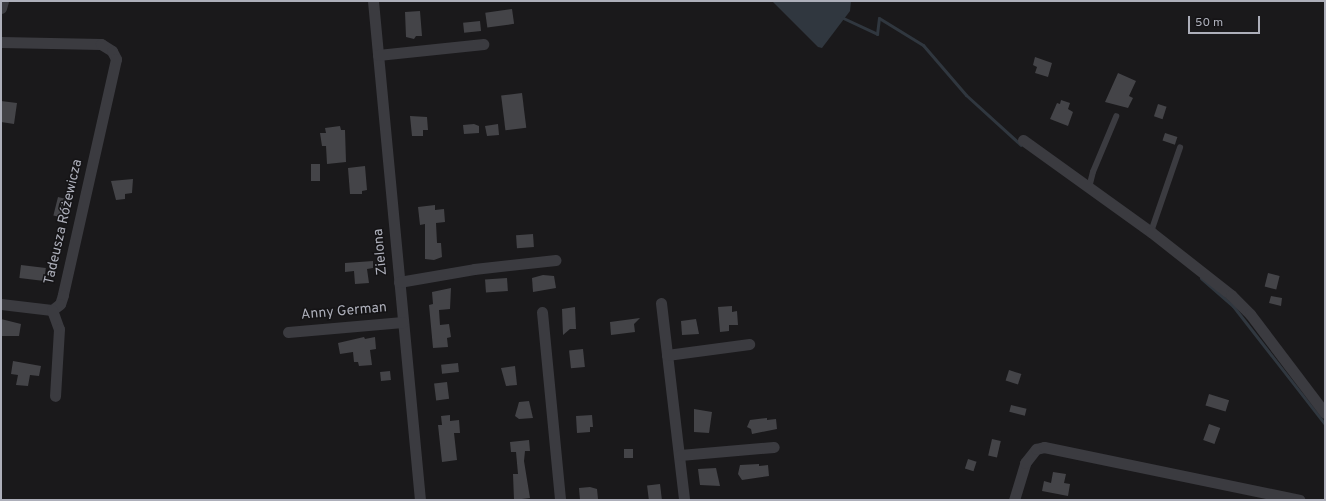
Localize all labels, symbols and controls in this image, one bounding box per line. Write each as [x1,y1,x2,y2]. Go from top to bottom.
scale bar [1190,8,1262,34]
text: 50 m [1195,15,1223,31]
street label: Tadeusza Różewicza [41,158,87,286]
street label: Zielona [371,228,391,276]
street label: Anny German [300,300,388,324]

